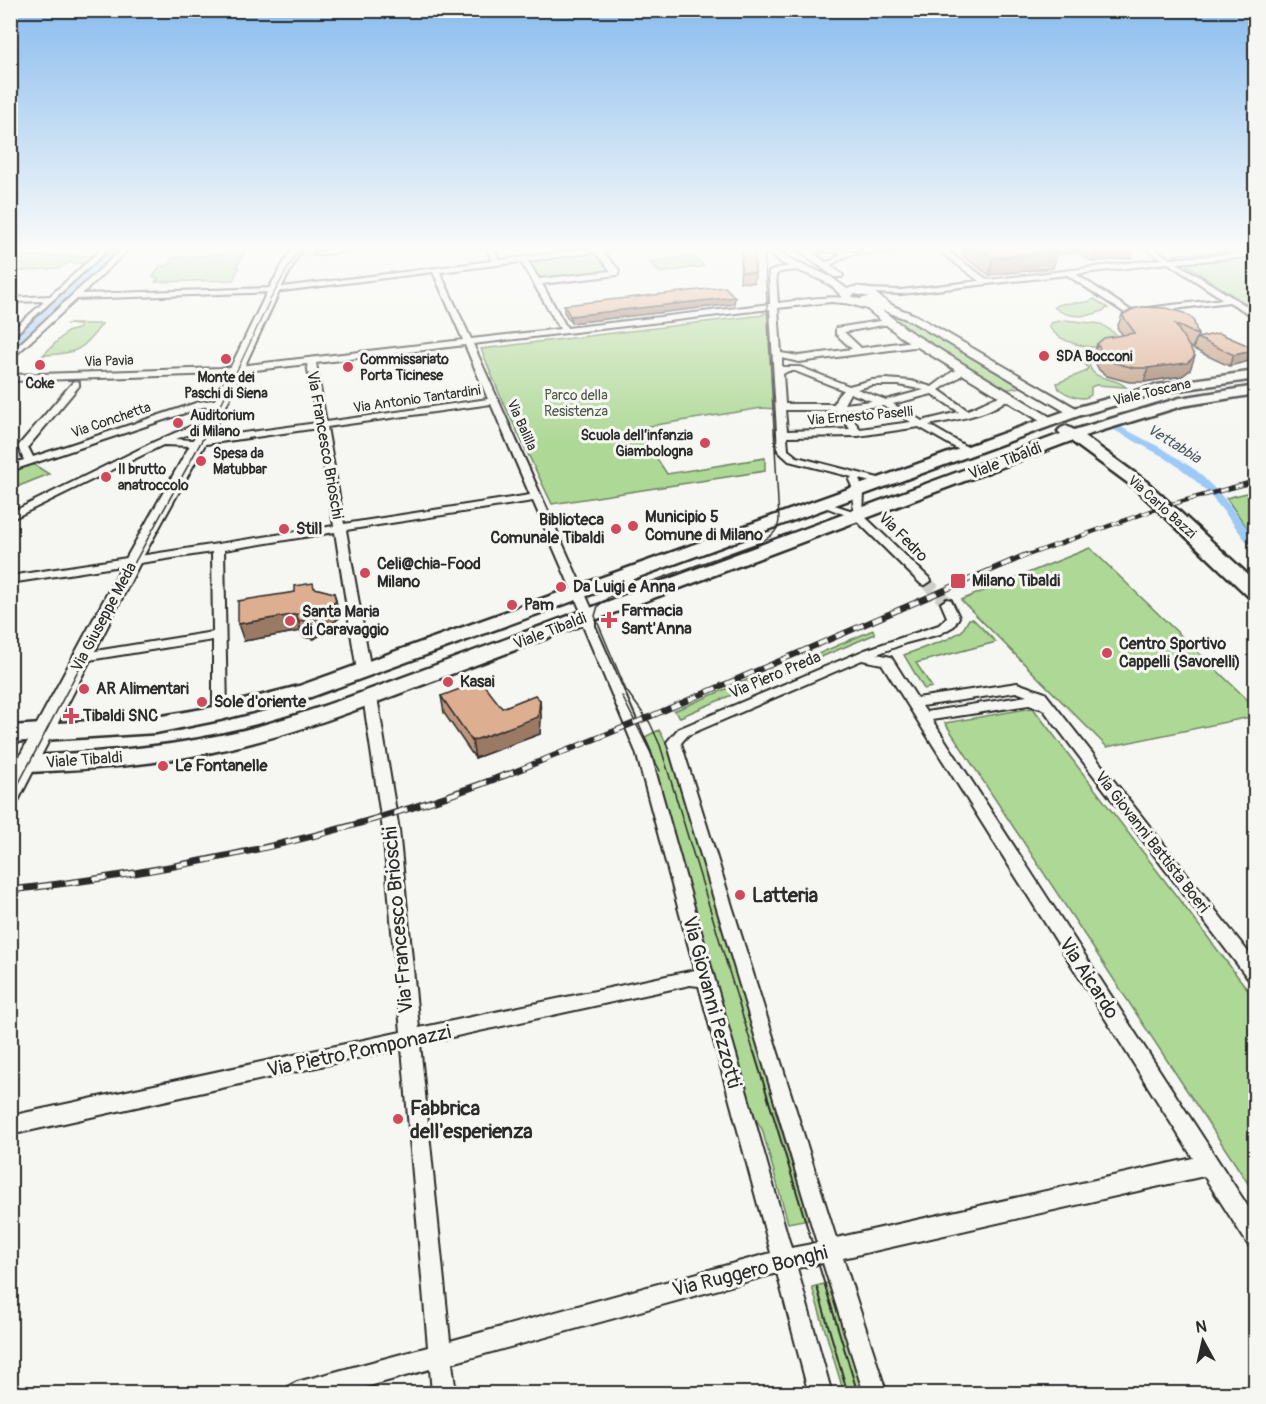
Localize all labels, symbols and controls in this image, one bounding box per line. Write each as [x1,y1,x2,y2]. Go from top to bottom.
place label: SDA Bocconi [1056,348,1133,365]
marker: SDA Bocconi [1037,349,1051,363]
place label: Commissariato Porta Ticinese [360,351,449,384]
street label: Via Pavia [84,352,134,370]
marker: Monte dei Paschi di Siena [219,352,233,366]
marker: Coke [33,358,47,372]
marker: Commissariato Porta Ticinese [341,360,355,374]
place label: Monte dei Paschi di Siena [184,369,268,402]
street label: Via Francesco Brioschi [302,369,348,521]
place label: Coke [26,375,56,392]
street label: Viale Toscana [1111,375,1193,409]
street label: Via Antonio Tantardini [352,382,482,416]
park label: Parco della Resistenza [544,387,608,420]
street label: Via Balilla [503,397,541,453]
street label: Via Conchetta [69,398,153,442]
street label: Via Ernesto Paselli [806,403,914,429]
place label: Auditorium di Milano [190,407,255,440]
marker: Auditorium di Milano [171,416,185,430]
water label: Vettabbia [1144,420,1205,468]
place label: Scuola dell’infanzia Giambologna [581,427,693,460]
marker: Scuola dell’infanzia Giambologna [698,436,712,450]
street label: Viale Tibaldi [966,438,1044,484]
place label: Spesa da Matubbar [213,445,268,478]
marker: Spesa da Matubbar [194,454,208,468]
place label: Il brutto anatroccolo [118,461,189,494]
marker: Il brutto anatroccolo [99,470,113,484]
street label: Via Carlo Bazzi [1124,472,1200,542]
place label: Municipio 5 Comune di Milano [645,507,763,545]
street label: Via Fedro [874,508,932,566]
place label: Biblioteca Comunale Tibaldi [491,510,605,548]
place label: Still [296,519,322,539]
marker: Municipio 5 Comune di Milano [626,519,640,533]
marker: Still [277,522,291,536]
marker: Biblioteca Comunale Tibaldi [609,522,623,536]
place label: Celi@chia-Food Milano [377,554,481,592]
street label: Via Giuseppe Meda [67,559,141,675]
marker: Celi@chia-Food Milano [358,566,372,580]
place label: Milano Tibaldi [972,571,1060,591]
marker: Milano Tibaldi [949,572,967,590]
place label: Da Luigi e Anna [573,577,676,597]
marker: Da Luigi e Anna [554,580,568,594]
place label: Pam [524,595,554,615]
marker: Pam [505,598,519,612]
place label: Farmacia Sant'Anna [621,601,692,639]
place label: Santa Maria di Caravaggio [302,602,389,640]
street label: Viale Tibaldi [511,608,589,654]
marker: Farmacia Sant'Anna [602,613,616,627]
marker: Santa Maria di Caravaggio [283,614,297,628]
place label: Centro Sportivo Cappelli (Savorelli) [1119,634,1240,672]
marker: Centro Sportivo Cappelli (Savorelli) [1100,646,1114,660]
street label: Via Piero Preda [726,647,824,703]
place label: Kasai [460,672,495,692]
marker: Kasai [441,675,455,689]
place label: AR Alimentari [96,679,189,699]
marker: AR Alimentari [77,682,91,696]
place label: Sole d'oriente [214,692,307,712]
marker: Sole d'oriente [195,695,209,709]
place label: Tibaldi SNC [82,706,158,726]
marker: Tibaldi SNC [64,709,78,723]
street label: Viale Tibaldi [45,747,123,773]
place label: Le Fontanelle [175,756,269,776]
marker: Le Fontanelle [156,759,170,773]
street label: Via Giovanni Battista Boeri [1090,767,1214,917]
street label: Via Francesco Brioschi [377,825,419,1015]
place label: Latteria [752,883,818,908]
marker: Latteria [733,888,747,902]
street label: Via Giovanni Pezzotti [677,913,747,1091]
street label: Via Aicardo [1053,933,1125,1024]
street label: Via Pietro Pomponazzi [265,1019,453,1083]
place label: Fabbrica dell'esperienza [410,1096,533,1144]
marker: Fabbrica dell'esperienza [391,1112,405,1126]
street label: Via Ruggero Bonghi [670,1240,830,1302]
north arrow [1173,1311,1233,1371]
text: N [1194,1316,1208,1338]

